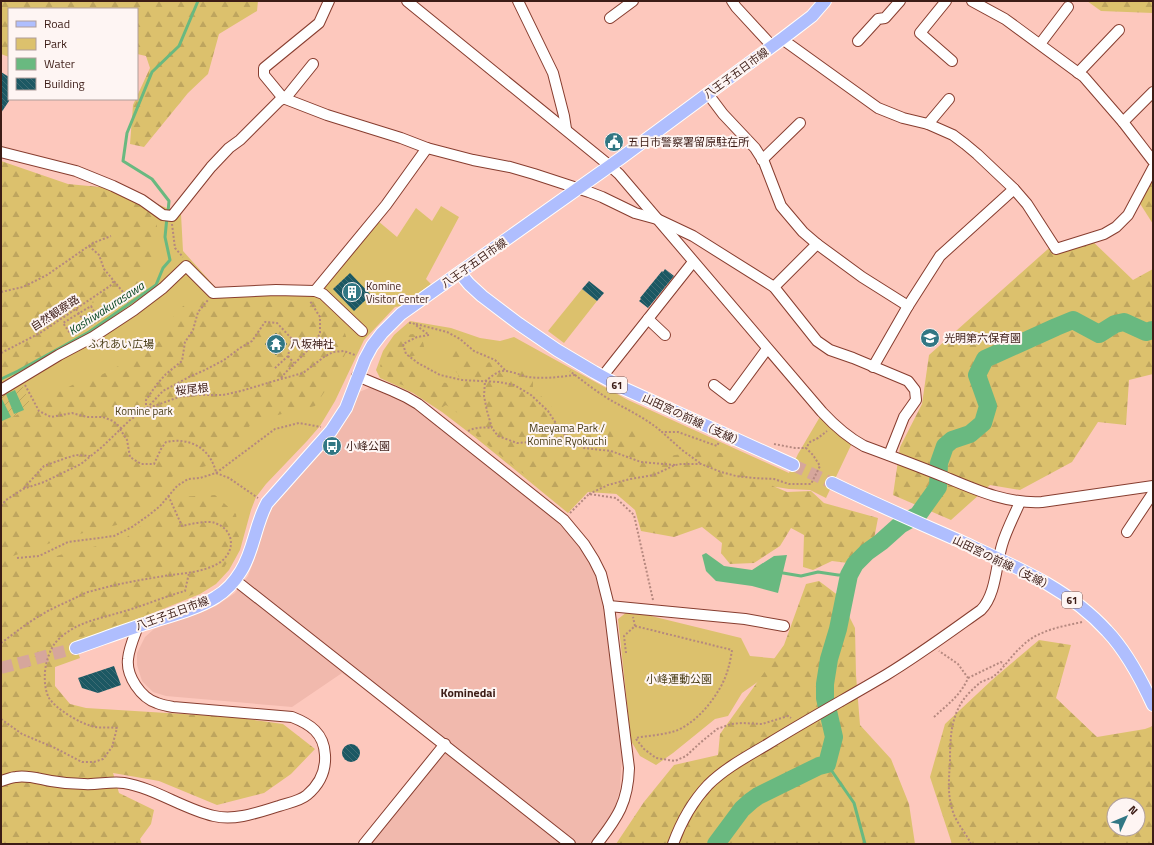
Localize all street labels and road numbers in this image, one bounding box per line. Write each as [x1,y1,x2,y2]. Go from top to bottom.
street label: 八王子五日市線 [700,44,772,102]
street label: 八王子五日市線 [438,234,510,292]
street label: 自然観察路 [28,291,82,335]
road number: 61 [607,377,627,393]
street label: 桜尾根 [175,379,209,399]
street label: 山田宮の前線（支線） [640,390,746,450]
street label: 山田宮の前線（支線） [950,532,1056,594]
street label: 八王子五日市線 [133,592,211,634]
road number: 61 [1062,592,1082,608]

